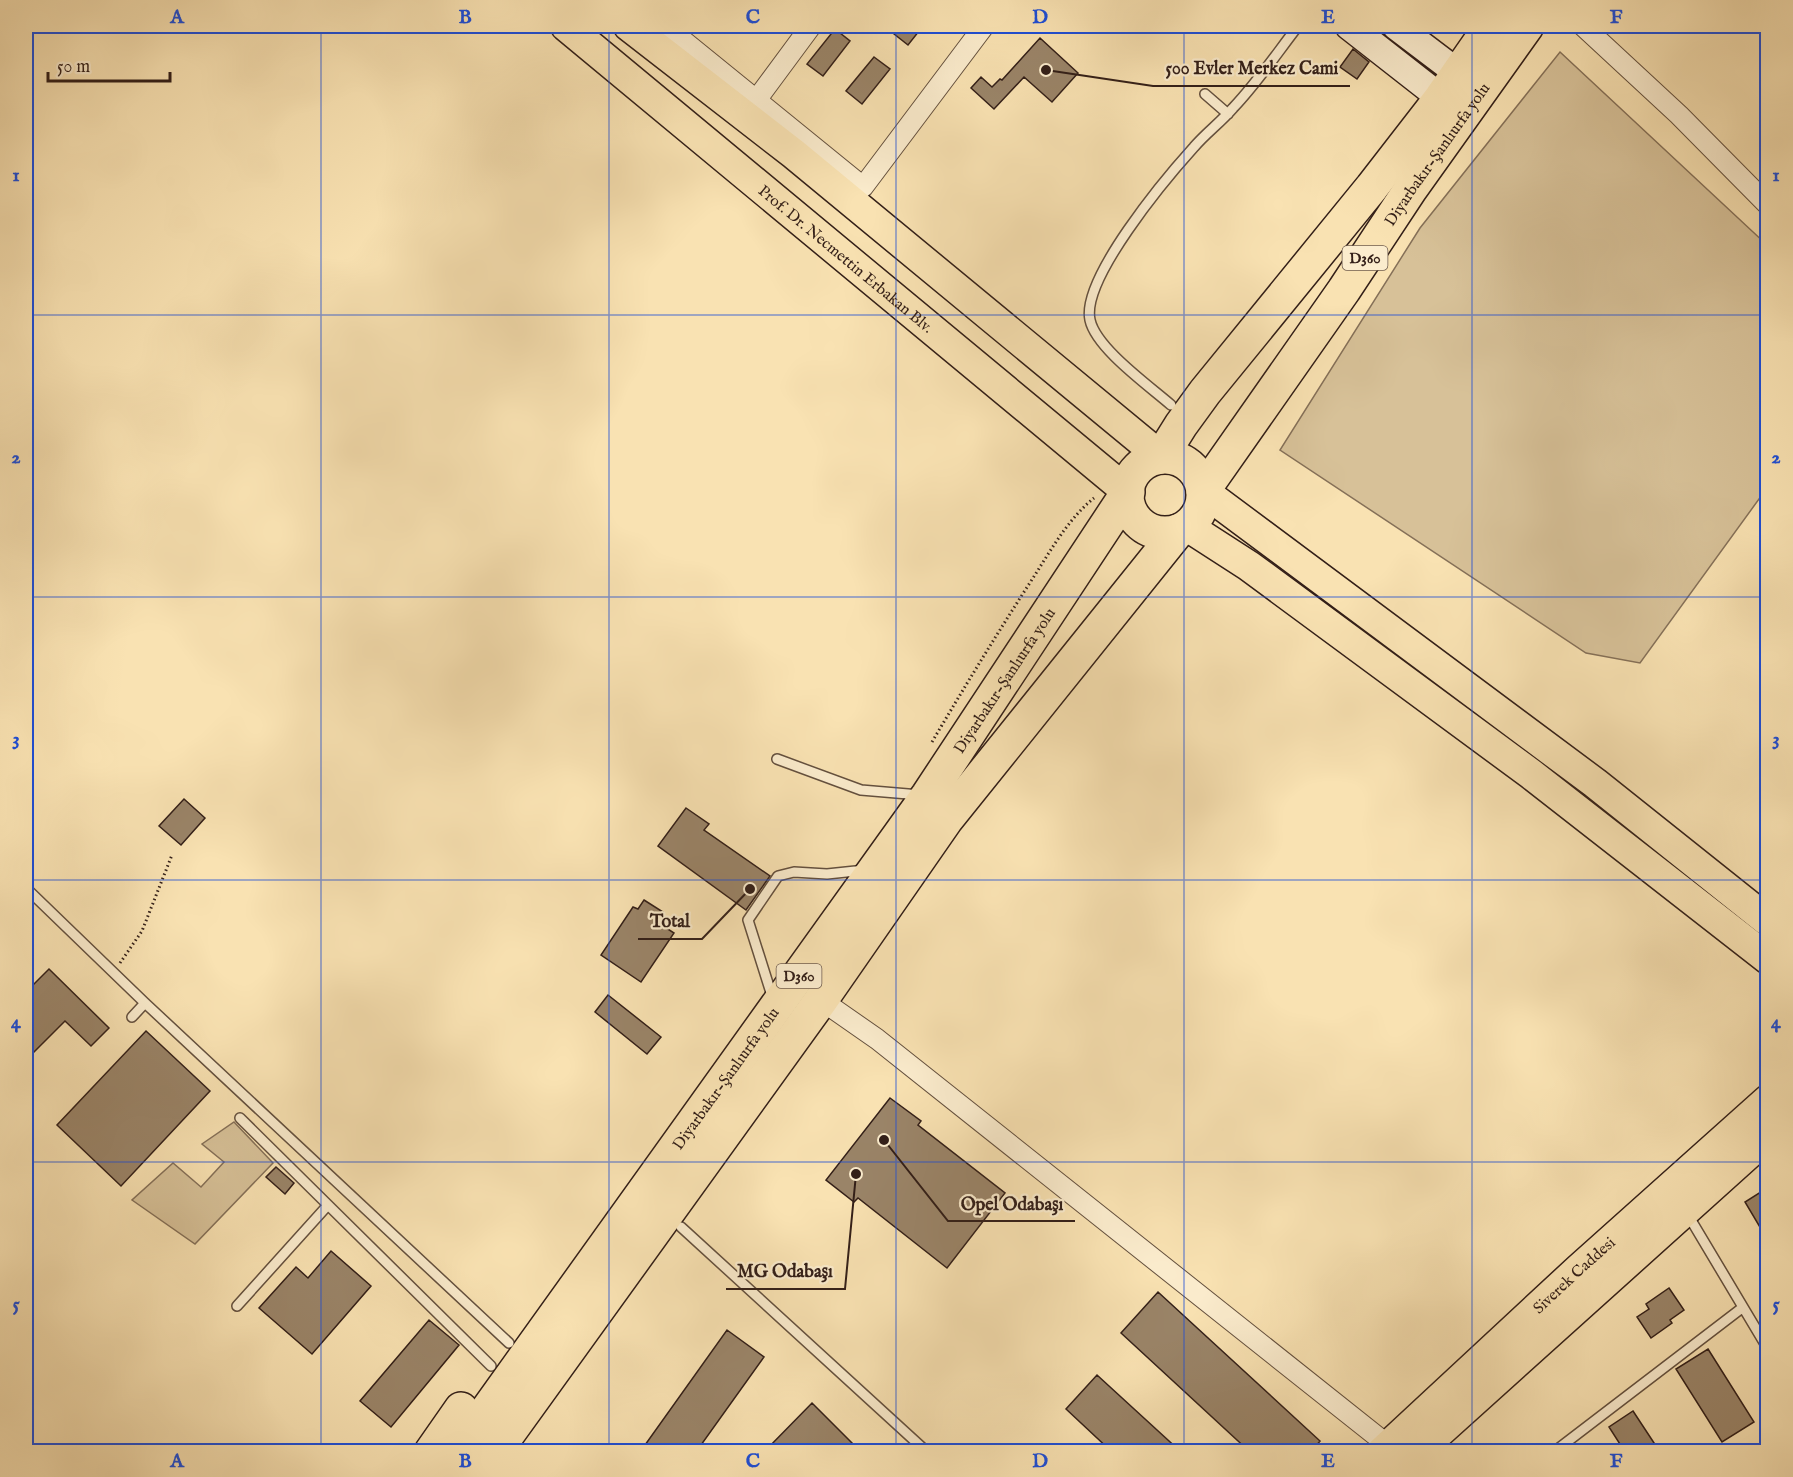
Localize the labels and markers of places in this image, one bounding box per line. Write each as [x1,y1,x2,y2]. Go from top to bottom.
callout: 500 Evler Merkez Cami [1153,50,1350,86]
callout: Total [638,903,702,939]
callout: Opel Odabaşı [948,1185,1075,1221]
callout: MG Odabaşı [726,1253,845,1289]

